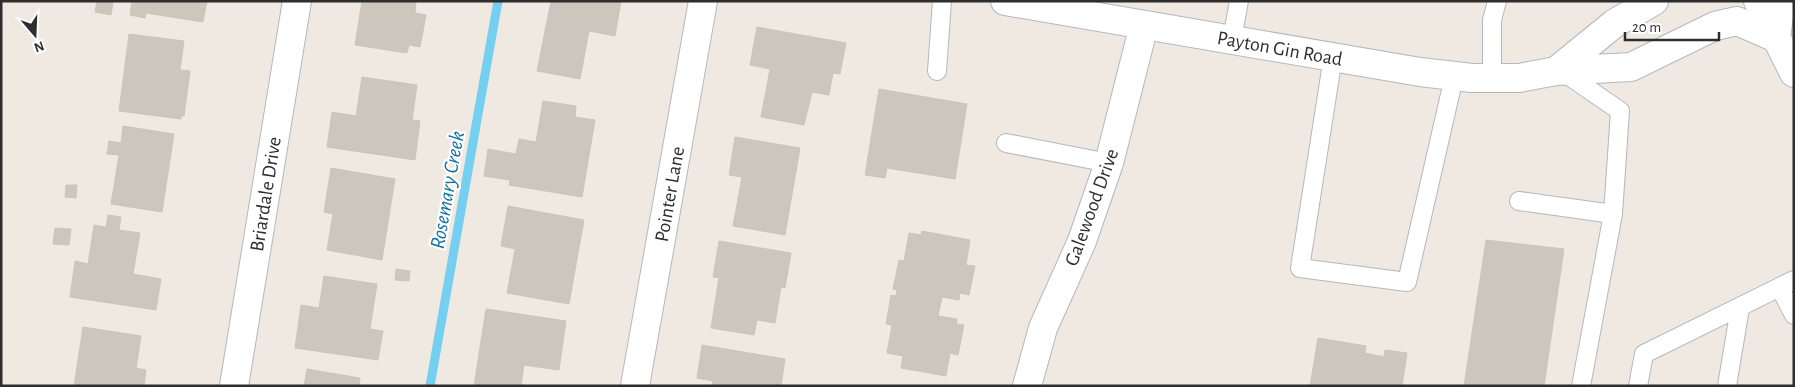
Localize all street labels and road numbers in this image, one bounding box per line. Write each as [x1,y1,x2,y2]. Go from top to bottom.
street label: Payton Gin Road [1216,28,1344,70]
street label: Briardale Drive [247,135,285,253]
street label: Pointer Lane [652,145,688,243]
street label: Galewood Drive [1061,146,1122,269]

